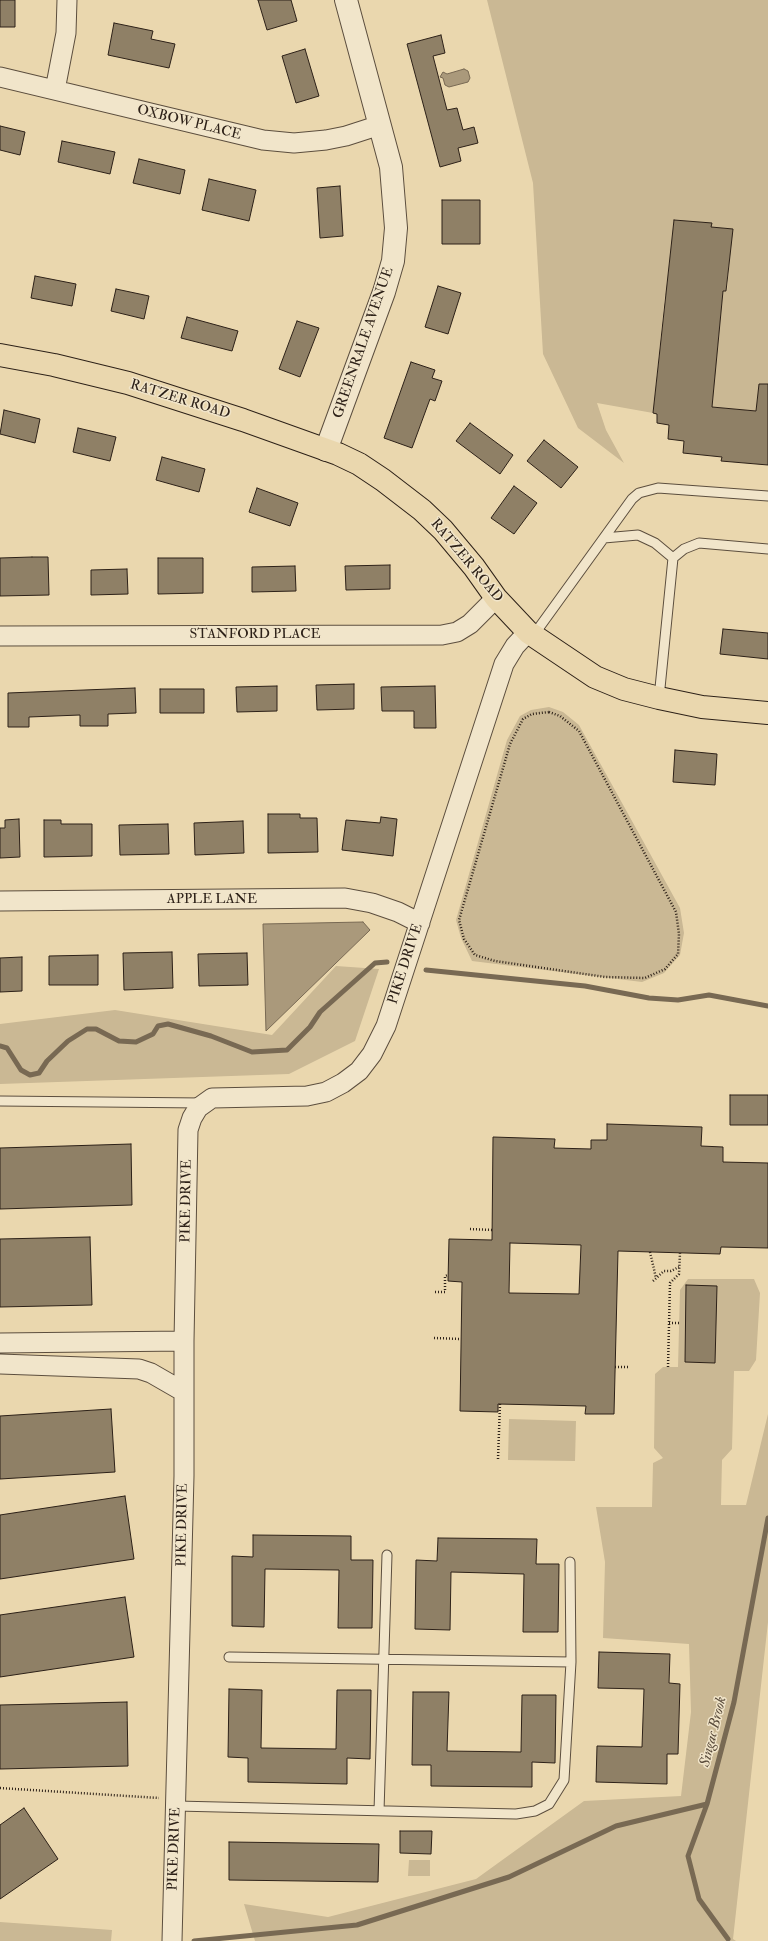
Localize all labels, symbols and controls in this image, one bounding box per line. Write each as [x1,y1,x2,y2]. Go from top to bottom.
street label: OXBOW PLACE [135,102,243,144]
street label: GREENRALE AVENUE [330,265,398,421]
street label: RATZER ROAD [128,377,232,423]
street label: RATZER ROAD [426,516,506,606]
street label: STANFORD PLACE [189,627,321,643]
street label: APPLE LANE [167,892,257,908]
street label: PIKE DRIVE [385,922,427,1006]
street label: PIKE DRIVE [178,1159,196,1243]
street label: PIKE DRIVE [174,1483,192,1567]
water label: Singac Brook [697,1695,731,1769]
street label: PIKE DRIVE [165,1807,185,1891]

